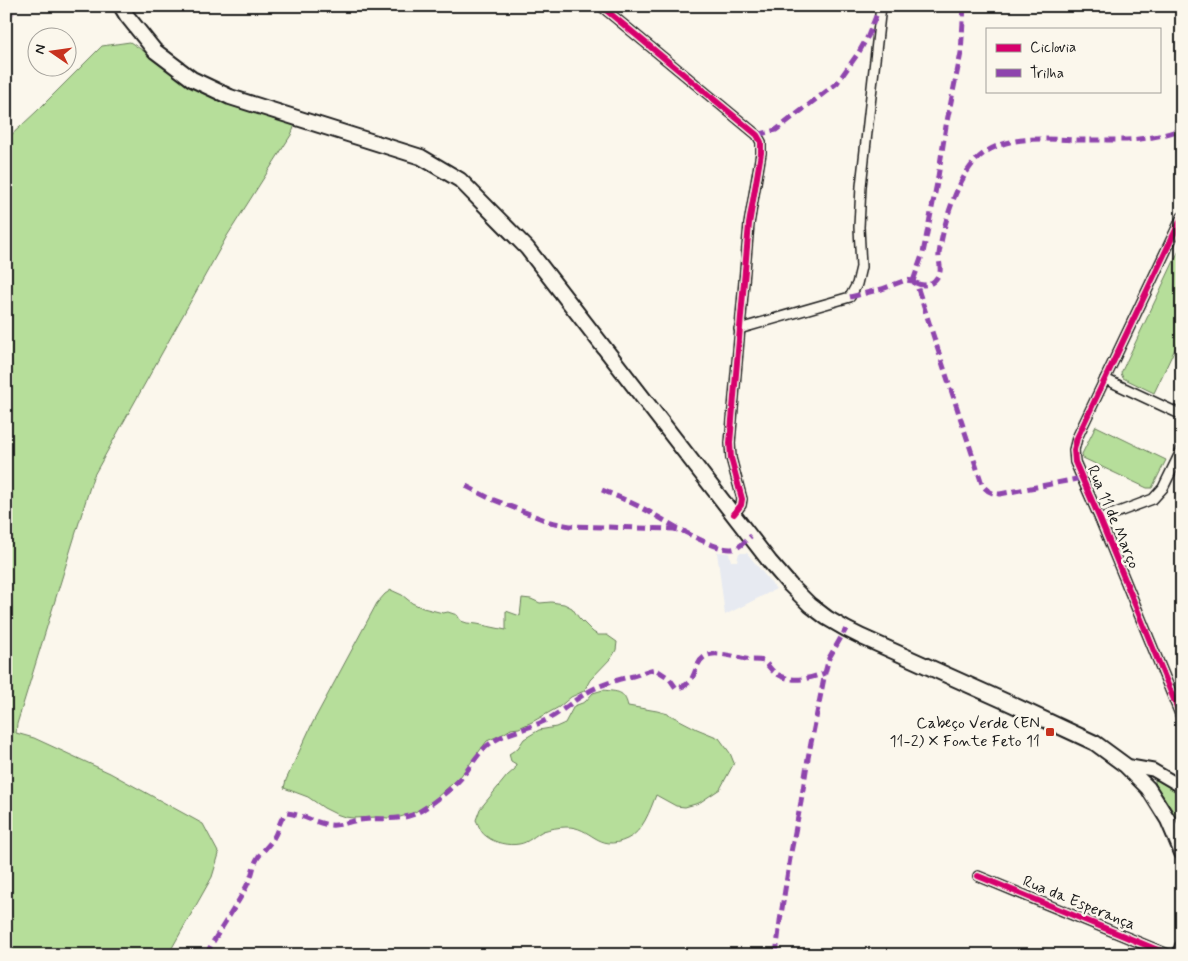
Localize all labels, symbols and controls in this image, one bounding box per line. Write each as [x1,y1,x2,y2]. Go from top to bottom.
north arrow [28,28,78,78]
legend [986,28,1160,92]
text: Ciclovia [1030,38,1076,58]
text: N [30,43,50,56]
text: Trilha [1030,64,1064,84]
street label: Rua 11 de Março [1082,462,1144,572]
place label: Cabeço Verde (EN 11-2) X Fonte Feto 11 [889,713,1040,752]
marker: Cabeço Verde (EN 11-2) X Fonte Feto 11 [1044,726,1056,738]
street label: Rua da Esperança [1020,871,1138,935]

